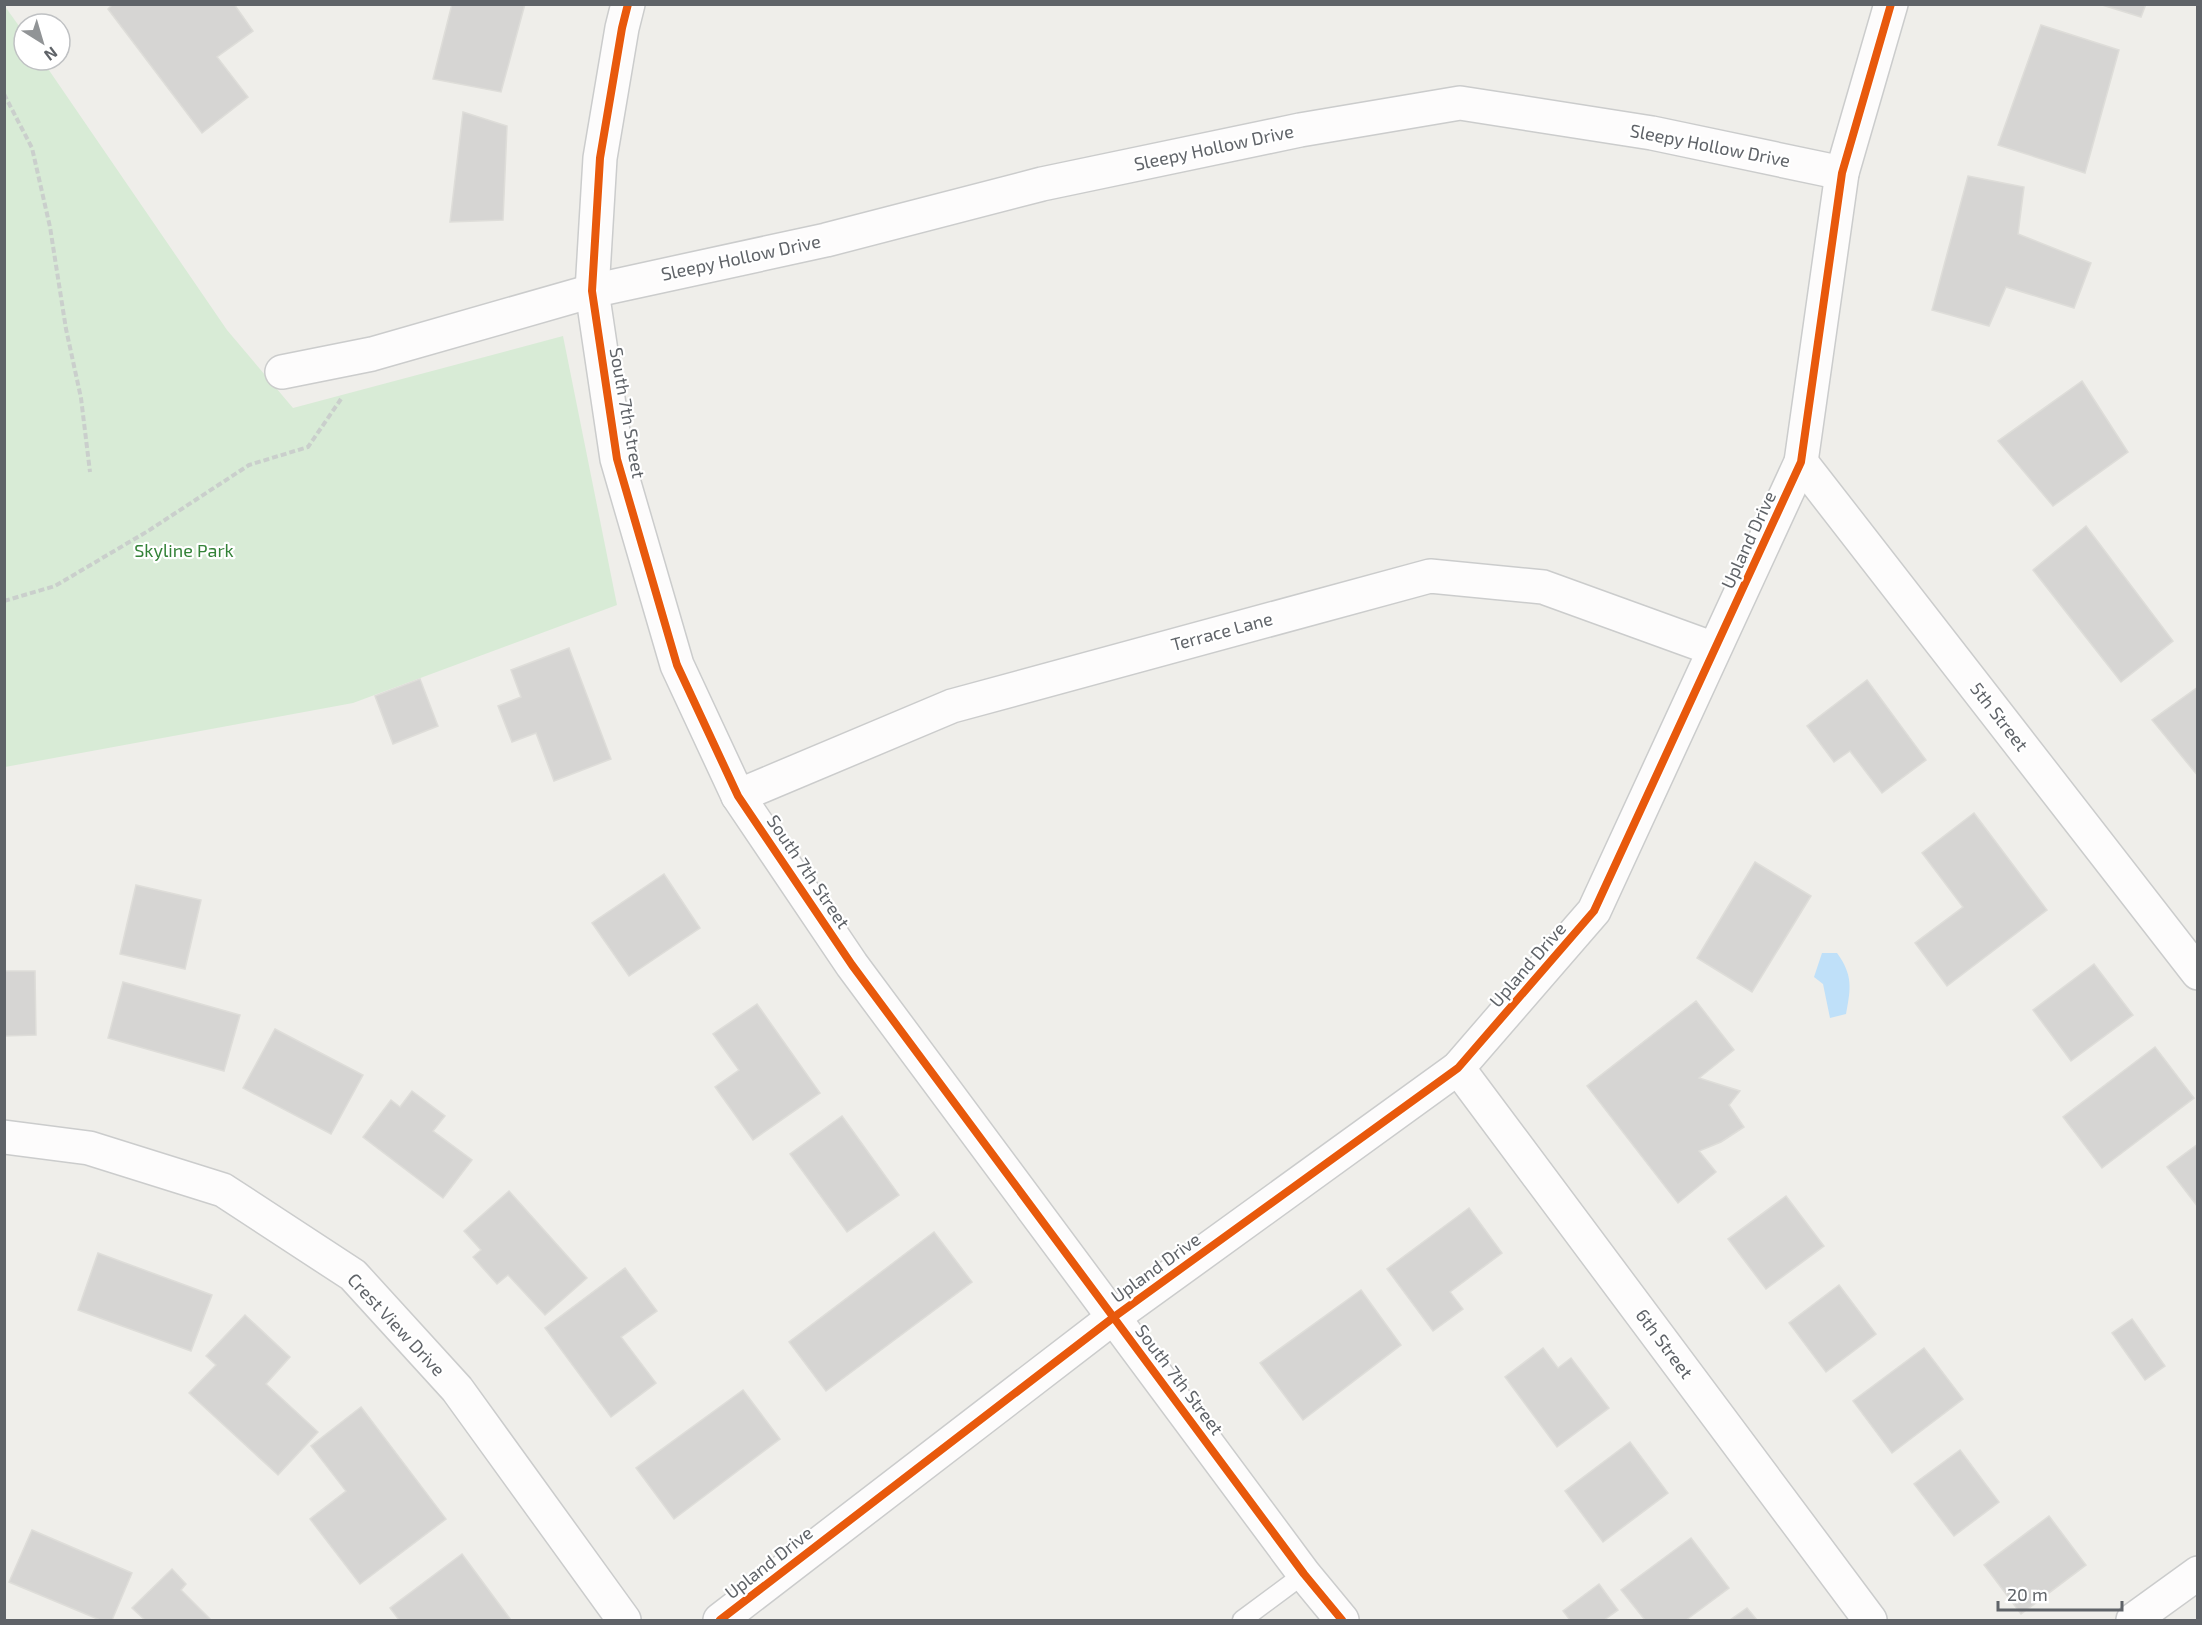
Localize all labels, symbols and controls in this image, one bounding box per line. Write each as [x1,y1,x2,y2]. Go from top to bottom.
north arrow [12,12,72,72]
text: N [41,43,62,65]
street label: Sleepy Hollow Drive [1132,119,1296,175]
street label: Sleepy Hollow Drive [1628,119,1792,171]
street label: Sleepy Hollow Drive [659,229,823,285]
street label: South 7th Street [606,346,650,480]
street label: Upland Drive [1716,487,1780,592]
park label: Skyline Park [134,539,234,561]
street label: Terrace Lane [1169,607,1275,655]
street label: 5th Street [1966,678,2033,755]
street label: South 7th Street [763,810,855,933]
street label: Upland Drive [1484,917,1570,1011]
street label: Upland Drive [1106,1227,1204,1307]
street label: Crest View Drive [343,1268,450,1380]
street label: 6th Street [1631,1304,1698,1383]
street label: South 7th Street [1131,1320,1229,1439]
street label: Upland Drive [720,1521,817,1603]
scale bar [1998,1574,2122,1612]
text: 20 m [2007,1583,2048,1605]

